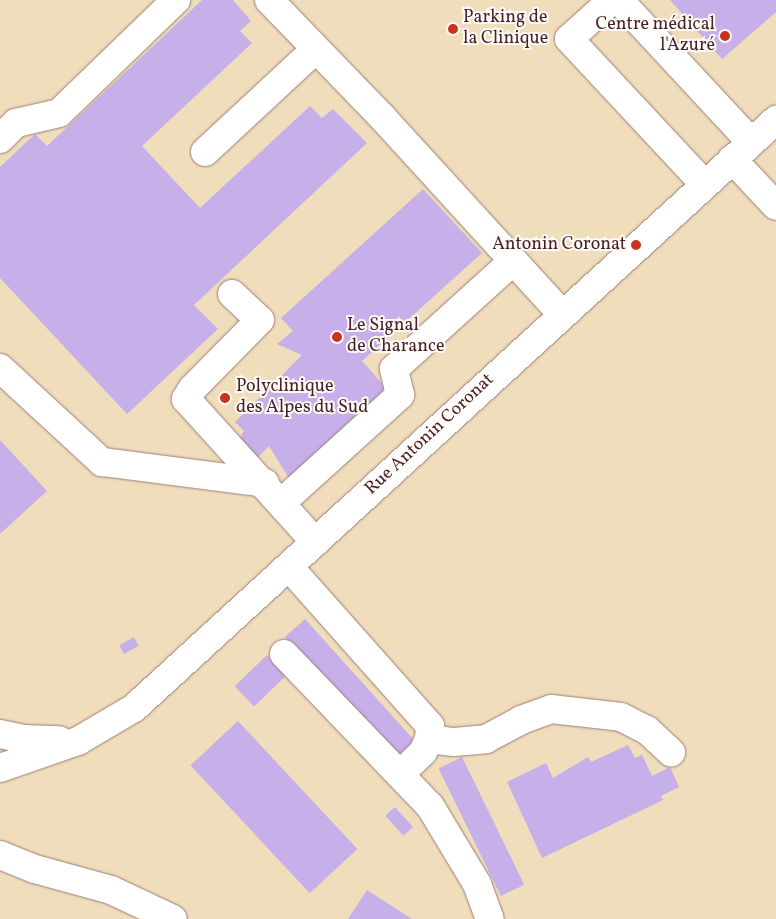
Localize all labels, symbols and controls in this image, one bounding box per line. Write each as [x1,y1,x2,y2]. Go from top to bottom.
place label: Parking de la Clinique [463,8,548,50]
place label: Centre médical l'Azuré [596,15,715,58]
marker: Parking de la Clinique [447,23,459,35]
marker: Centre médical l'Azuré [719,30,731,42]
place label: Antonin Coronat [492,234,626,256]
marker: Antonin Coronat [630,239,642,251]
place label: Le Signal de Charance [347,316,445,358]
marker: Le Signal de Charance [331,331,343,343]
street label: Rue Antonin Coronat [361,370,499,500]
place label: Polyclinique des Alpes du Sud [236,377,368,419]
marker: Polyclinique des Alpes du Sud [218,391,232,405]

